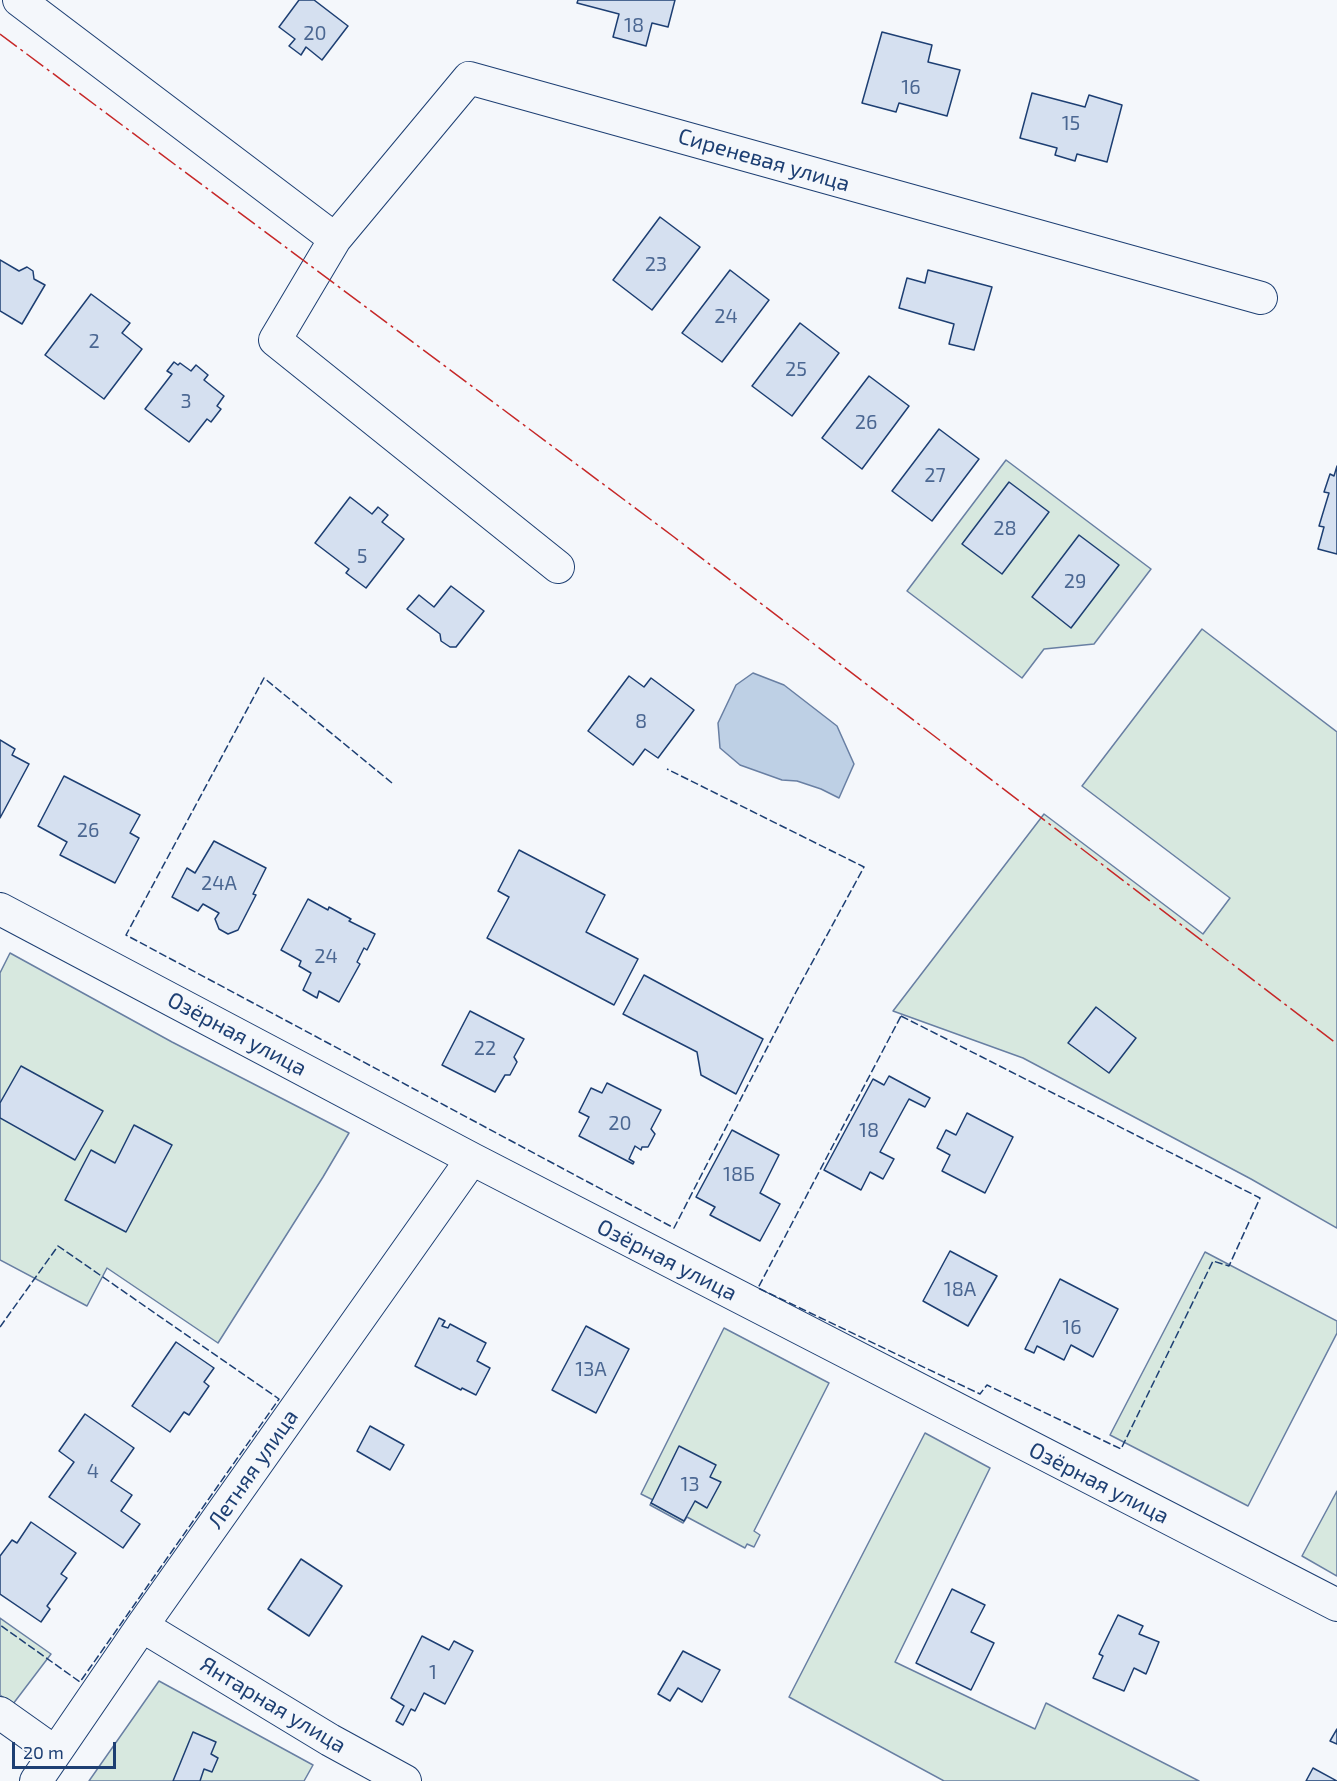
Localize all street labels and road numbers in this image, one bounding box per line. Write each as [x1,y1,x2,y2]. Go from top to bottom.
street label: Сиреневая улица [675,123,853,197]
street label: Озёрная улица [163,986,311,1082]
street label: Озёрная улица [593,1213,741,1307]
street label: Летняя улица [202,1404,304,1534]
street label: Озёрная улица [1025,1436,1173,1530]
street label: Янтарная улица [195,1651,351,1759]

